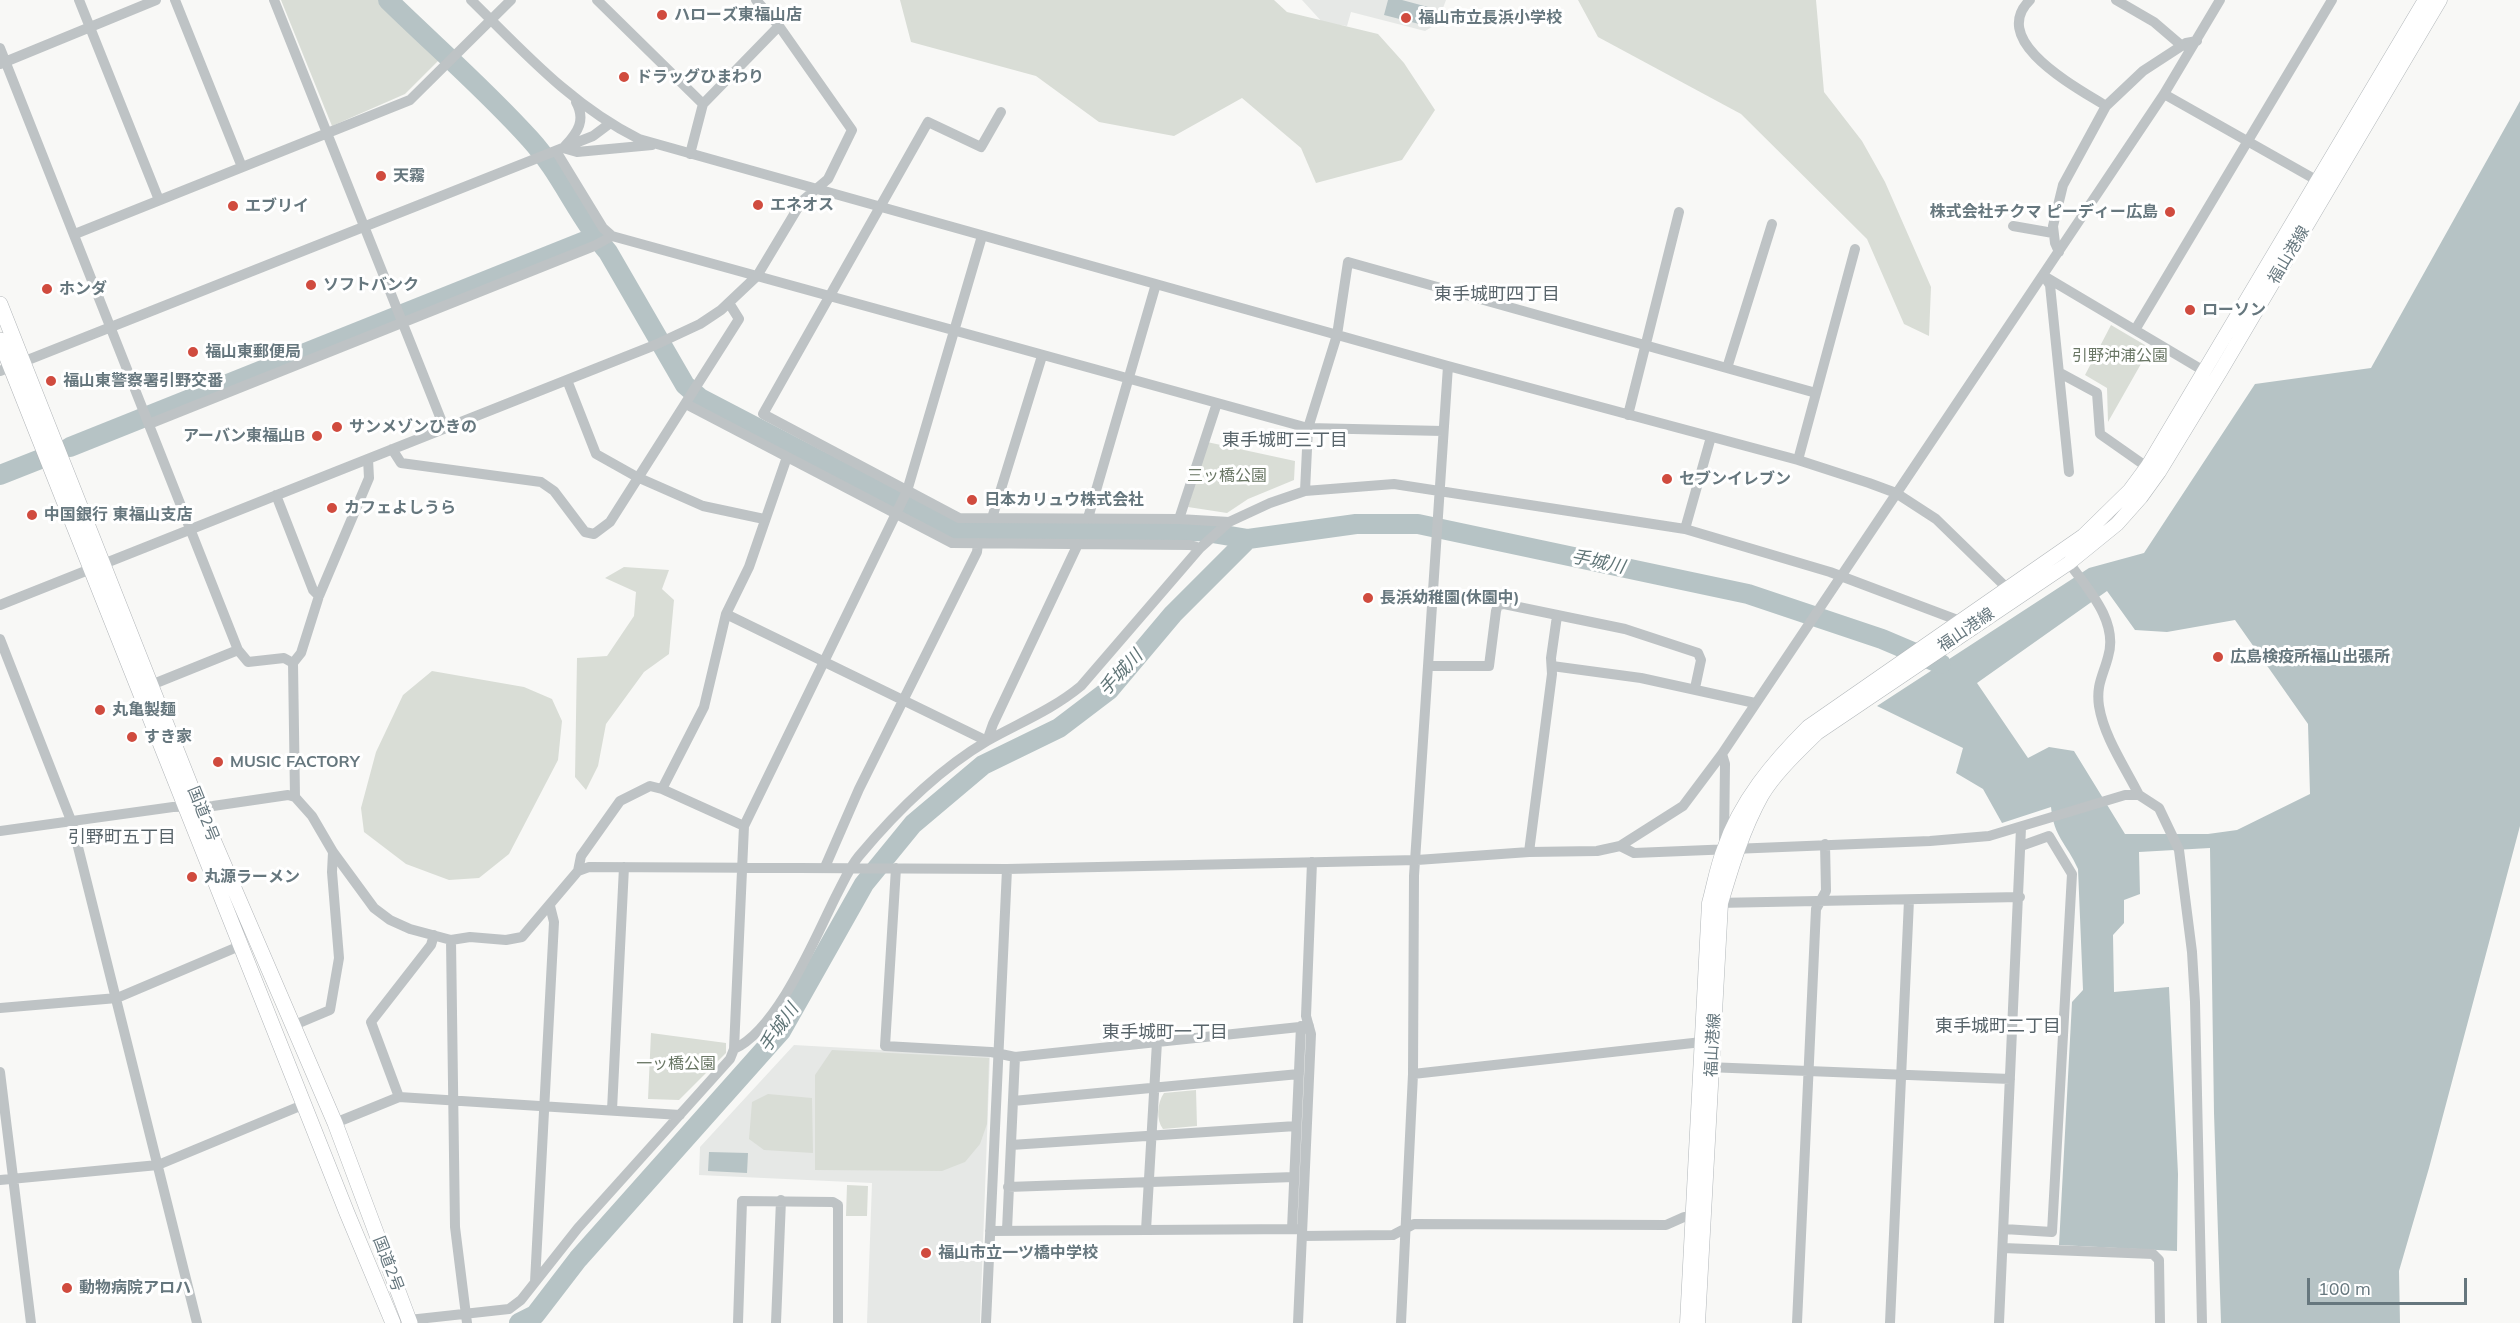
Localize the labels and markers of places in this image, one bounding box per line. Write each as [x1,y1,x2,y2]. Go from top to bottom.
place label: ハローズ東福山店 [674,5,802,25]
marker: ハローズ東福山店 [655,8,669,22]
place label: 福山市立長浜小学校 [1418,8,1562,28]
marker: 福山市立長浜小学校 [1399,11,1413,25]
place label: ドラッグひまわり [636,67,764,87]
marker: ドラッグひまわり [617,70,631,84]
place label: 天霧 [393,166,425,186]
marker: 天霧 [374,169,388,183]
place label: エネオス [770,195,834,215]
place label: エブリイ [245,196,309,216]
marker: エネオス [751,198,765,212]
marker: エブリイ [226,199,240,213]
place label: 株式会社チクマ ピーディー広島 [1930,202,2158,222]
marker: 株式会社チクマ ピーディー広島 [2163,205,2177,219]
place label: ソフトバンク [323,275,419,295]
marker: ソフトバンク [304,278,318,292]
place label: ホンダ [59,279,107,299]
marker: ホンダ [40,282,54,296]
place label: ローソン [2202,300,2266,320]
marker: ローソン [2183,303,2197,317]
place label: 福山東郵便局 [205,342,301,362]
marker: 福山東郵便局 [186,345,200,359]
place label: 福山東警察署引野交番 [63,371,223,391]
marker: 福山東警察署引野交番 [44,374,58,388]
place label: サンメゾンひきの [349,417,477,437]
marker: サンメゾンひきの [330,420,344,434]
place label: アーバン東福山B [183,426,305,446]
marker: アーバン東福山B [310,429,324,443]
place label: セブンイレブン [1679,469,1791,489]
marker: セブンイレブン [1660,472,1674,486]
place label: 日本カリュウ株式会社 [984,490,1144,510]
marker: 日本カリュウ株式会社 [965,493,979,507]
place label: カフェよしうら [344,498,456,518]
marker: カフェよしうら [325,501,339,515]
place label: 中国銀行 東福山支店 [44,505,192,525]
marker: 中国銀行 東福山支店 [25,508,39,522]
place label: 長浜幼稚園(休園中) [1380,588,1519,608]
marker: 長浜幼稚園(休園中) [1361,591,1375,605]
place label: 広島検疫所福山出張所 [2230,647,2390,667]
marker: 広島検疫所福山出張所 [2211,650,2225,664]
place label: 丸亀製麺 [112,700,176,720]
marker: 丸亀製麺 [93,703,107,717]
place label: すき家 [144,727,192,747]
marker: すき家 [125,730,139,744]
place label: MUSIC FACTORY [230,752,360,772]
marker: MUSIC FACTORY [211,755,225,769]
place label: 丸源ラーメン [204,867,300,887]
marker: 丸源ラーメン [185,870,199,884]
place label: 福山市立一ツ橋中学校 [938,1243,1098,1263]
marker: 福山市立一ツ橋中学校 [919,1246,933,1260]
place label: 動物病院アロハ [79,1278,191,1298]
marker: 動物病院アロハ [60,1281,74,1295]

